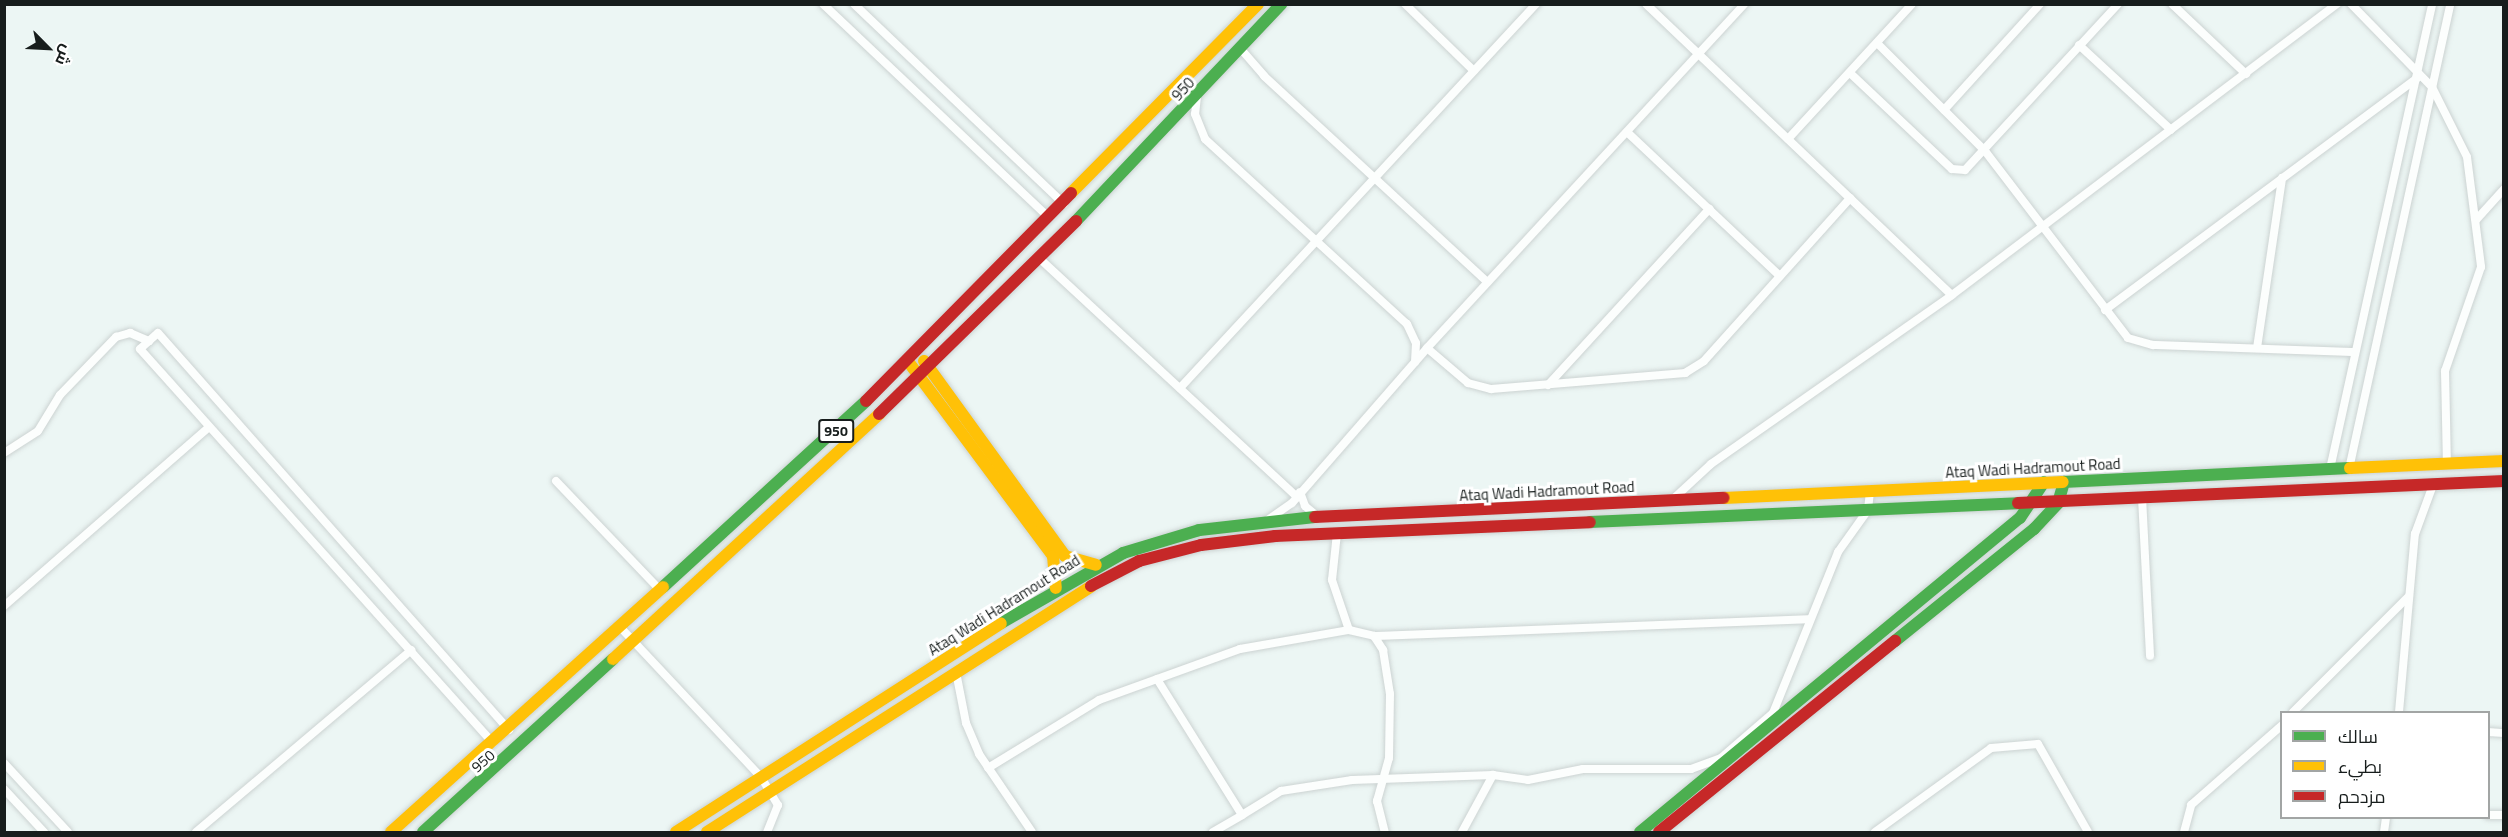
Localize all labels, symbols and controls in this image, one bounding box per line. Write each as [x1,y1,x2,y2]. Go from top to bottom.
north arrow [18,18,78,78]
text: ش [49,41,80,70]
street label: 950 [1168,74,1198,104]
road number: 950 [818,420,854,442]
street label: Ataq Wadi Hadramout Road [1945,454,2121,482]
street label: Ataq Wadi Hadramout Road [1459,477,1635,505]
street label: Ataq Wadi Hadramout Road [925,551,1083,659]
legend [2280,711,2490,819]
text: سالك [2338,723,2378,750]
street label: 950 [468,746,498,776]
text: بطيء [2338,753,2382,780]
text: مزدحم [2338,783,2386,810]

